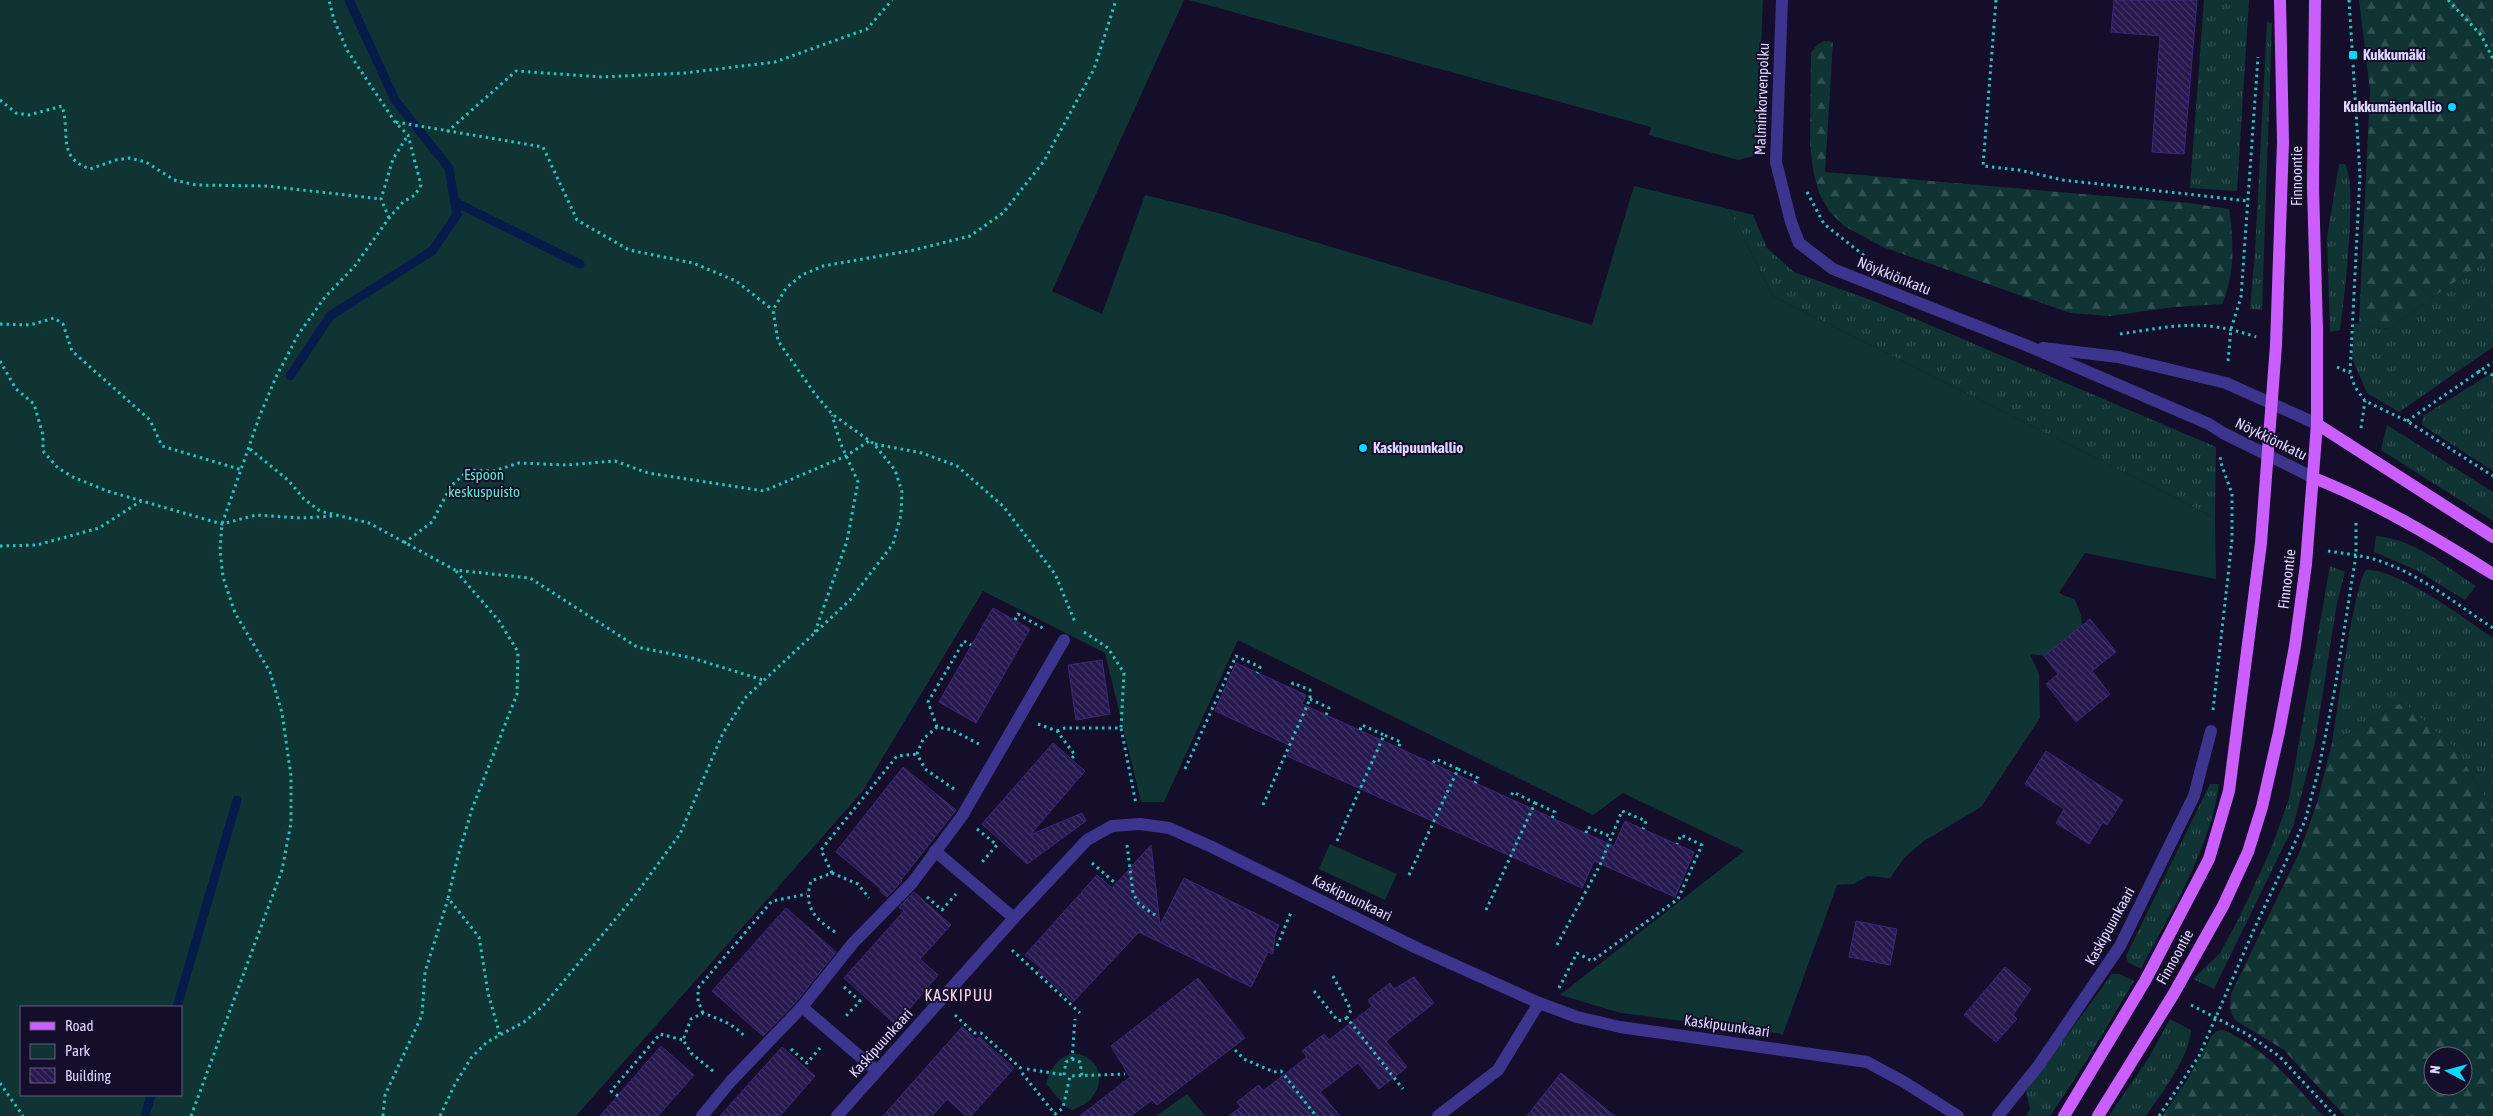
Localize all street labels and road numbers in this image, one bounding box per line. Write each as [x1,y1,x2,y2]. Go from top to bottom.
street label: Malminkorvenpolku [1751,43,1772,155]
street label: Finnoontie [2288,146,2305,206]
street label: Nöykkiönkatu [1855,253,1933,298]
street label: Nöykkiönkatu [2233,414,2310,463]
street label: Finnoontie [2274,548,2299,610]
street label: Kaskipuunkaari [1310,871,1395,924]
street label: Kaskipuunkaari [2081,884,2138,968]
street label: Finnoontie [2153,926,2197,987]
street label: Kaskipuunkaari [845,1005,916,1080]
street label: Kaskipuunkaari [1683,1011,1771,1040]

